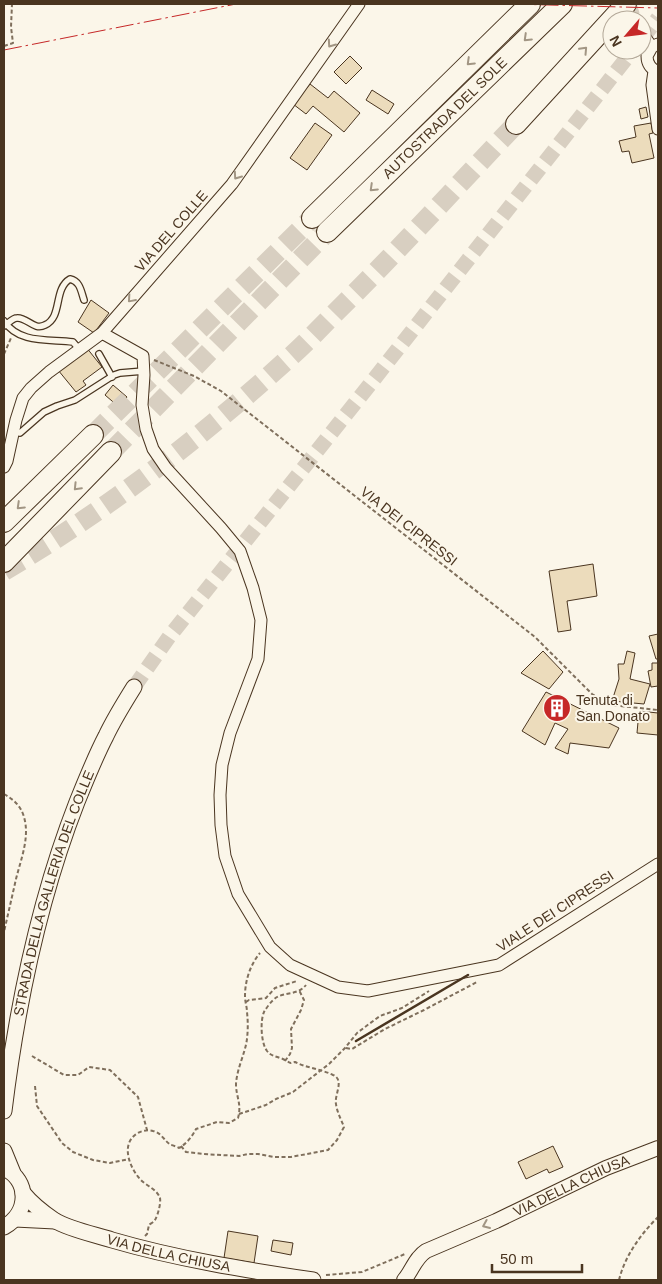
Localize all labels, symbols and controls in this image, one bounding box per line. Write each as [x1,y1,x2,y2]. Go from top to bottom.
north arrow [602,10,652,60]
one-way arrow [524,32,533,41]
text: N [606,33,625,49]
one-way arrow [328,38,337,47]
one-way arrow [578,46,587,55]
street label: AUTOSTRADA DEL SOLE [379,54,510,182]
one-way arrow [467,56,476,65]
one-way arrow [234,171,243,180]
one-way arrow [370,182,379,191]
street label: VIA DEL COLLE [131,187,211,275]
one-way arrow [128,294,137,303]
one-way arrow [74,482,83,491]
street label: VIA DEI CIPRESSI [357,483,461,569]
one-way arrow [17,500,26,509]
place label: Tenuta di San Donato [576,692,650,724]
building icon: Tenuta di San Donato [542,693,572,723]
street label: STRADA DELLA GALLERIA DEL COLLE [10,768,97,1017]
street label: VIALE DEI CIPRESSI [494,867,616,955]
street label: VIA DELLA CHIUSA [511,1152,632,1219]
one-way arrow [482,1218,491,1229]
street label: VIA DELLA CHIUSA [105,1231,232,1275]
scale bar [492,1242,582,1274]
text: 50 m [500,1250,533,1267]

